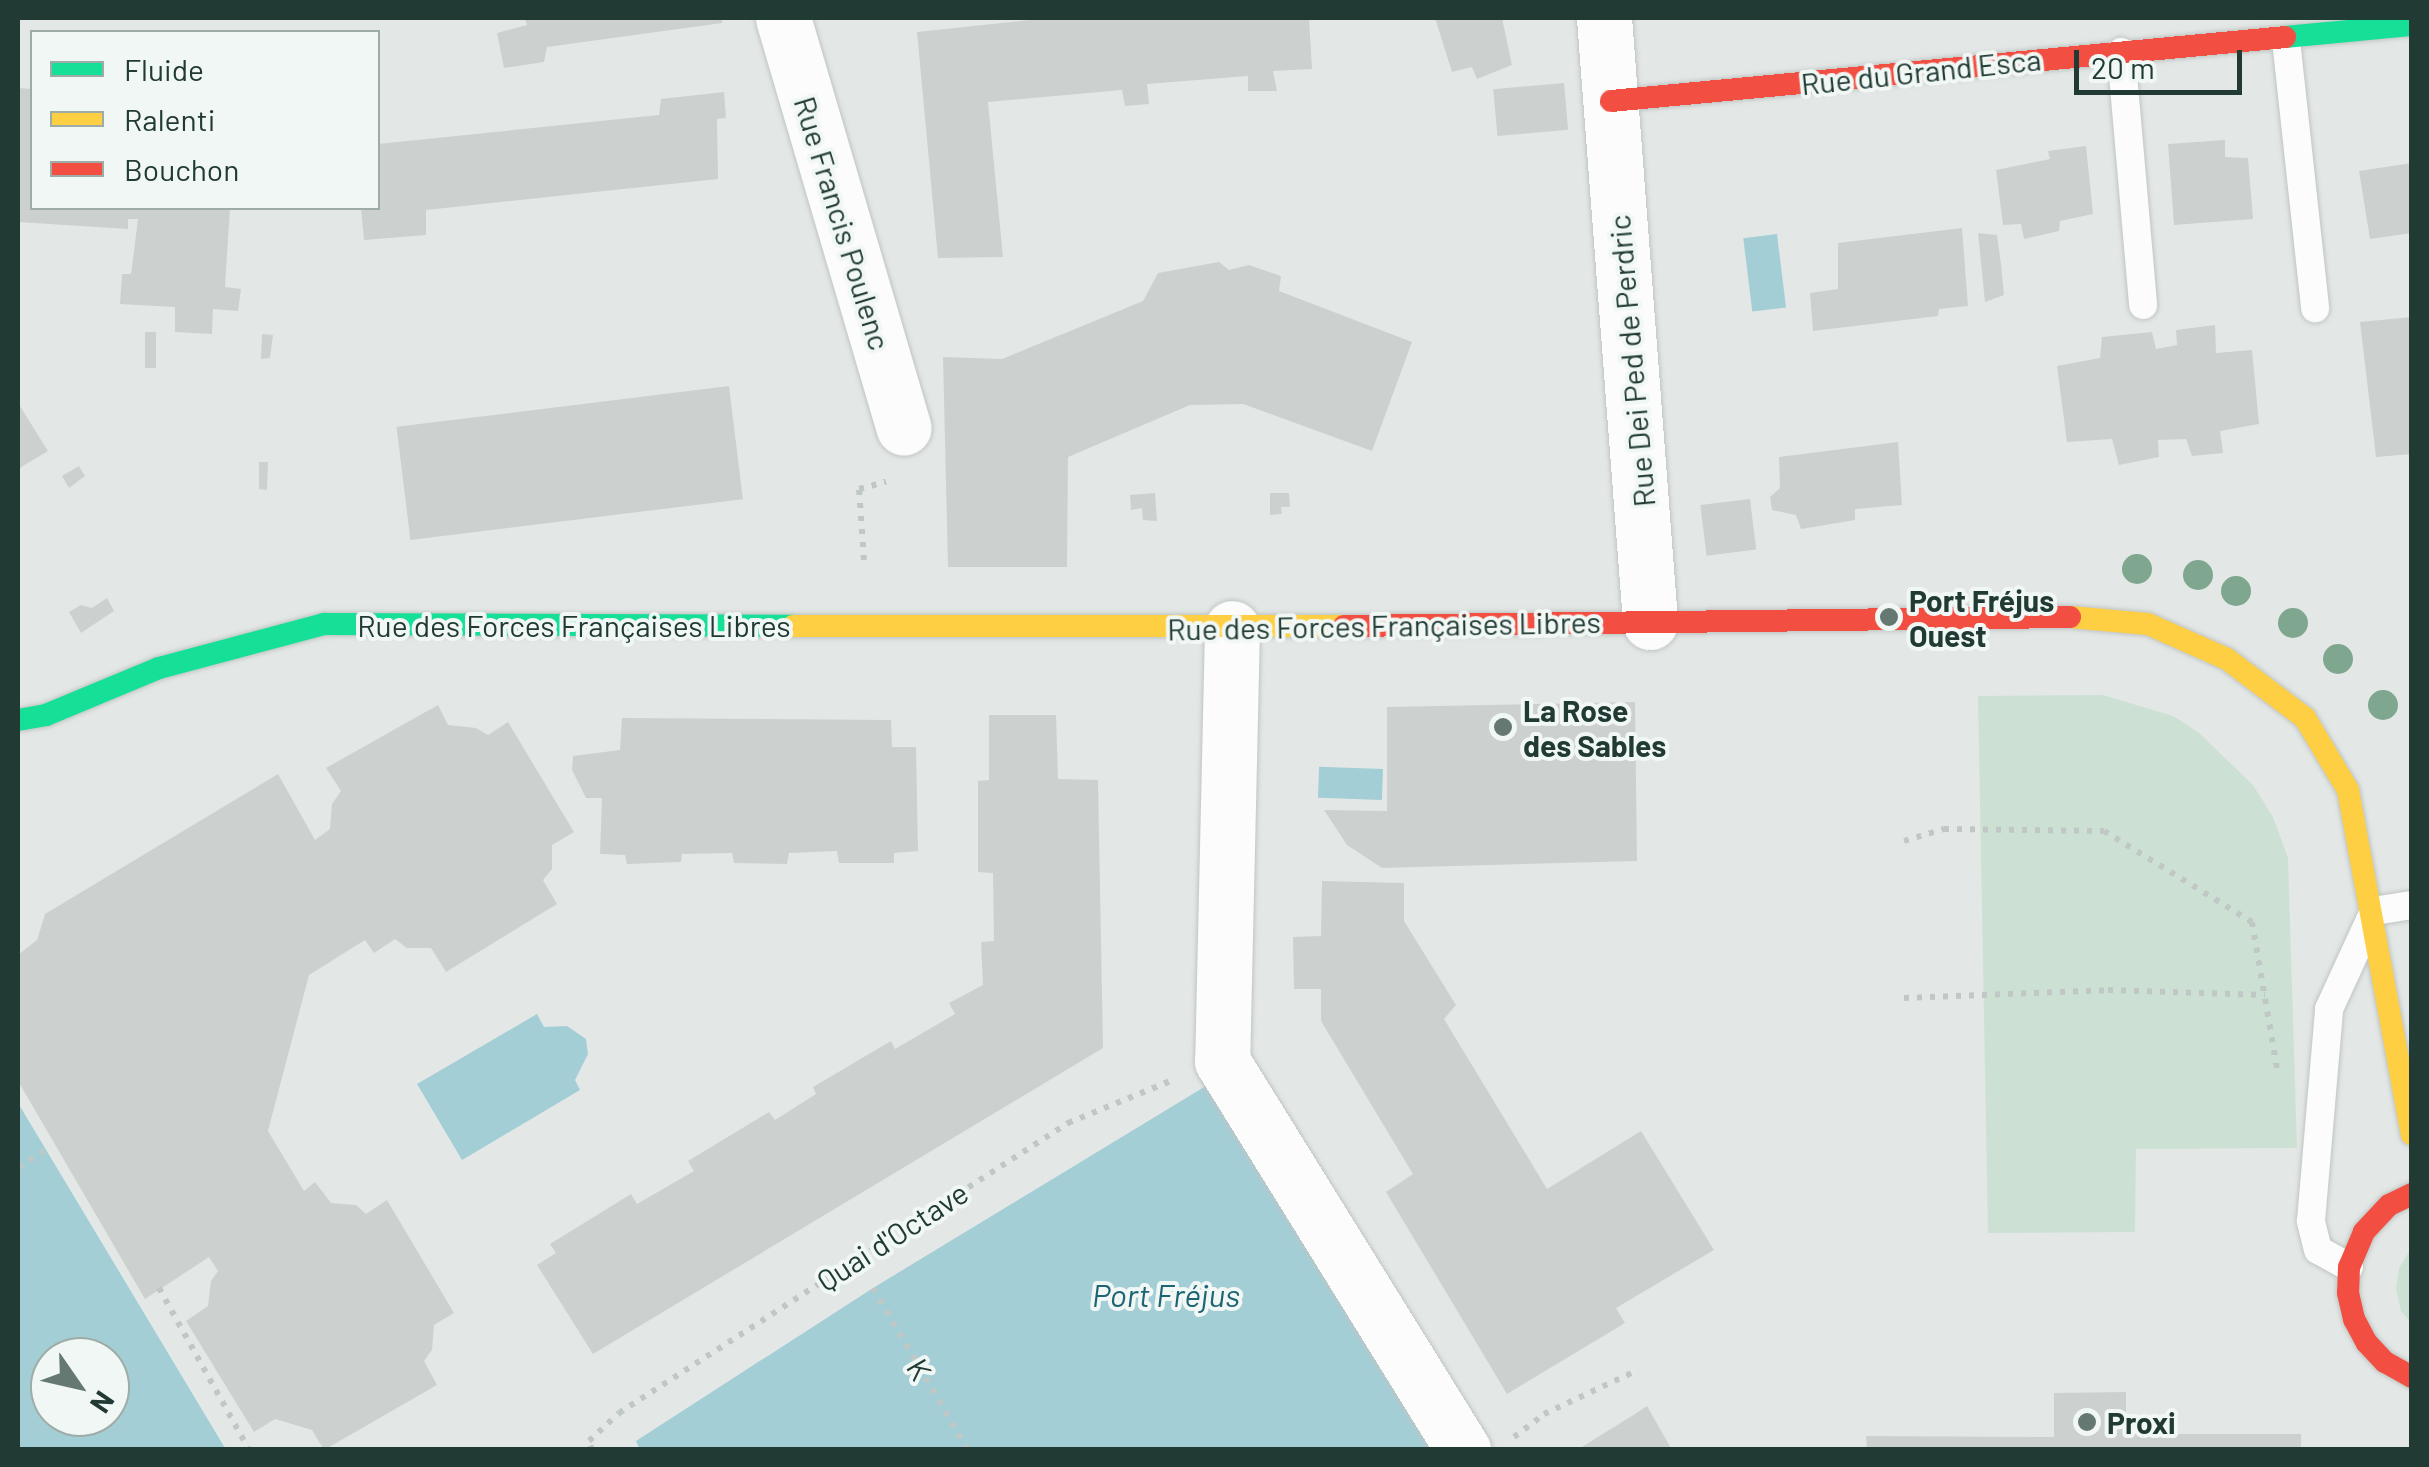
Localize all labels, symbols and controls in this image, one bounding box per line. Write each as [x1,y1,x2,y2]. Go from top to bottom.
legend [30,30,380,210]
scale bar [2079,30,2246,92]
street label: Rue du Grand Esca [1799,40,2043,102]
text: 20 m [2091,49,2155,85]
text: Fluide [124,51,204,87]
street label: Rue Francis Poulenc [787,92,899,354]
text: Ralenti [124,101,215,137]
text: Bouchon [124,151,239,187]
street label: Rue Dei Ped de Perdric [1600,213,1662,509]
place label: Port Fréjus Ouest [1909,582,2054,652]
street label: Rue des Forces Françaises Libres [1167,603,1601,647]
marker: Port Fréjus Ouest [1878,606,1900,628]
street label: Rue des Forces Françaises Libres [357,607,791,643]
place label: La Rose des Sables [1523,692,1666,762]
marker: La Rose des Sables [1492,716,1514,738]
street label: Quai d'Octave [810,1174,974,1298]
water label: Port Fréjus [1092,1275,1240,1313]
north arrow [30,1337,130,1437]
street label: K [900,1352,940,1386]
text: N [84,1385,123,1420]
place label: Proxi [2107,1404,2176,1440]
marker: Proxi [2076,1411,2098,1433]

